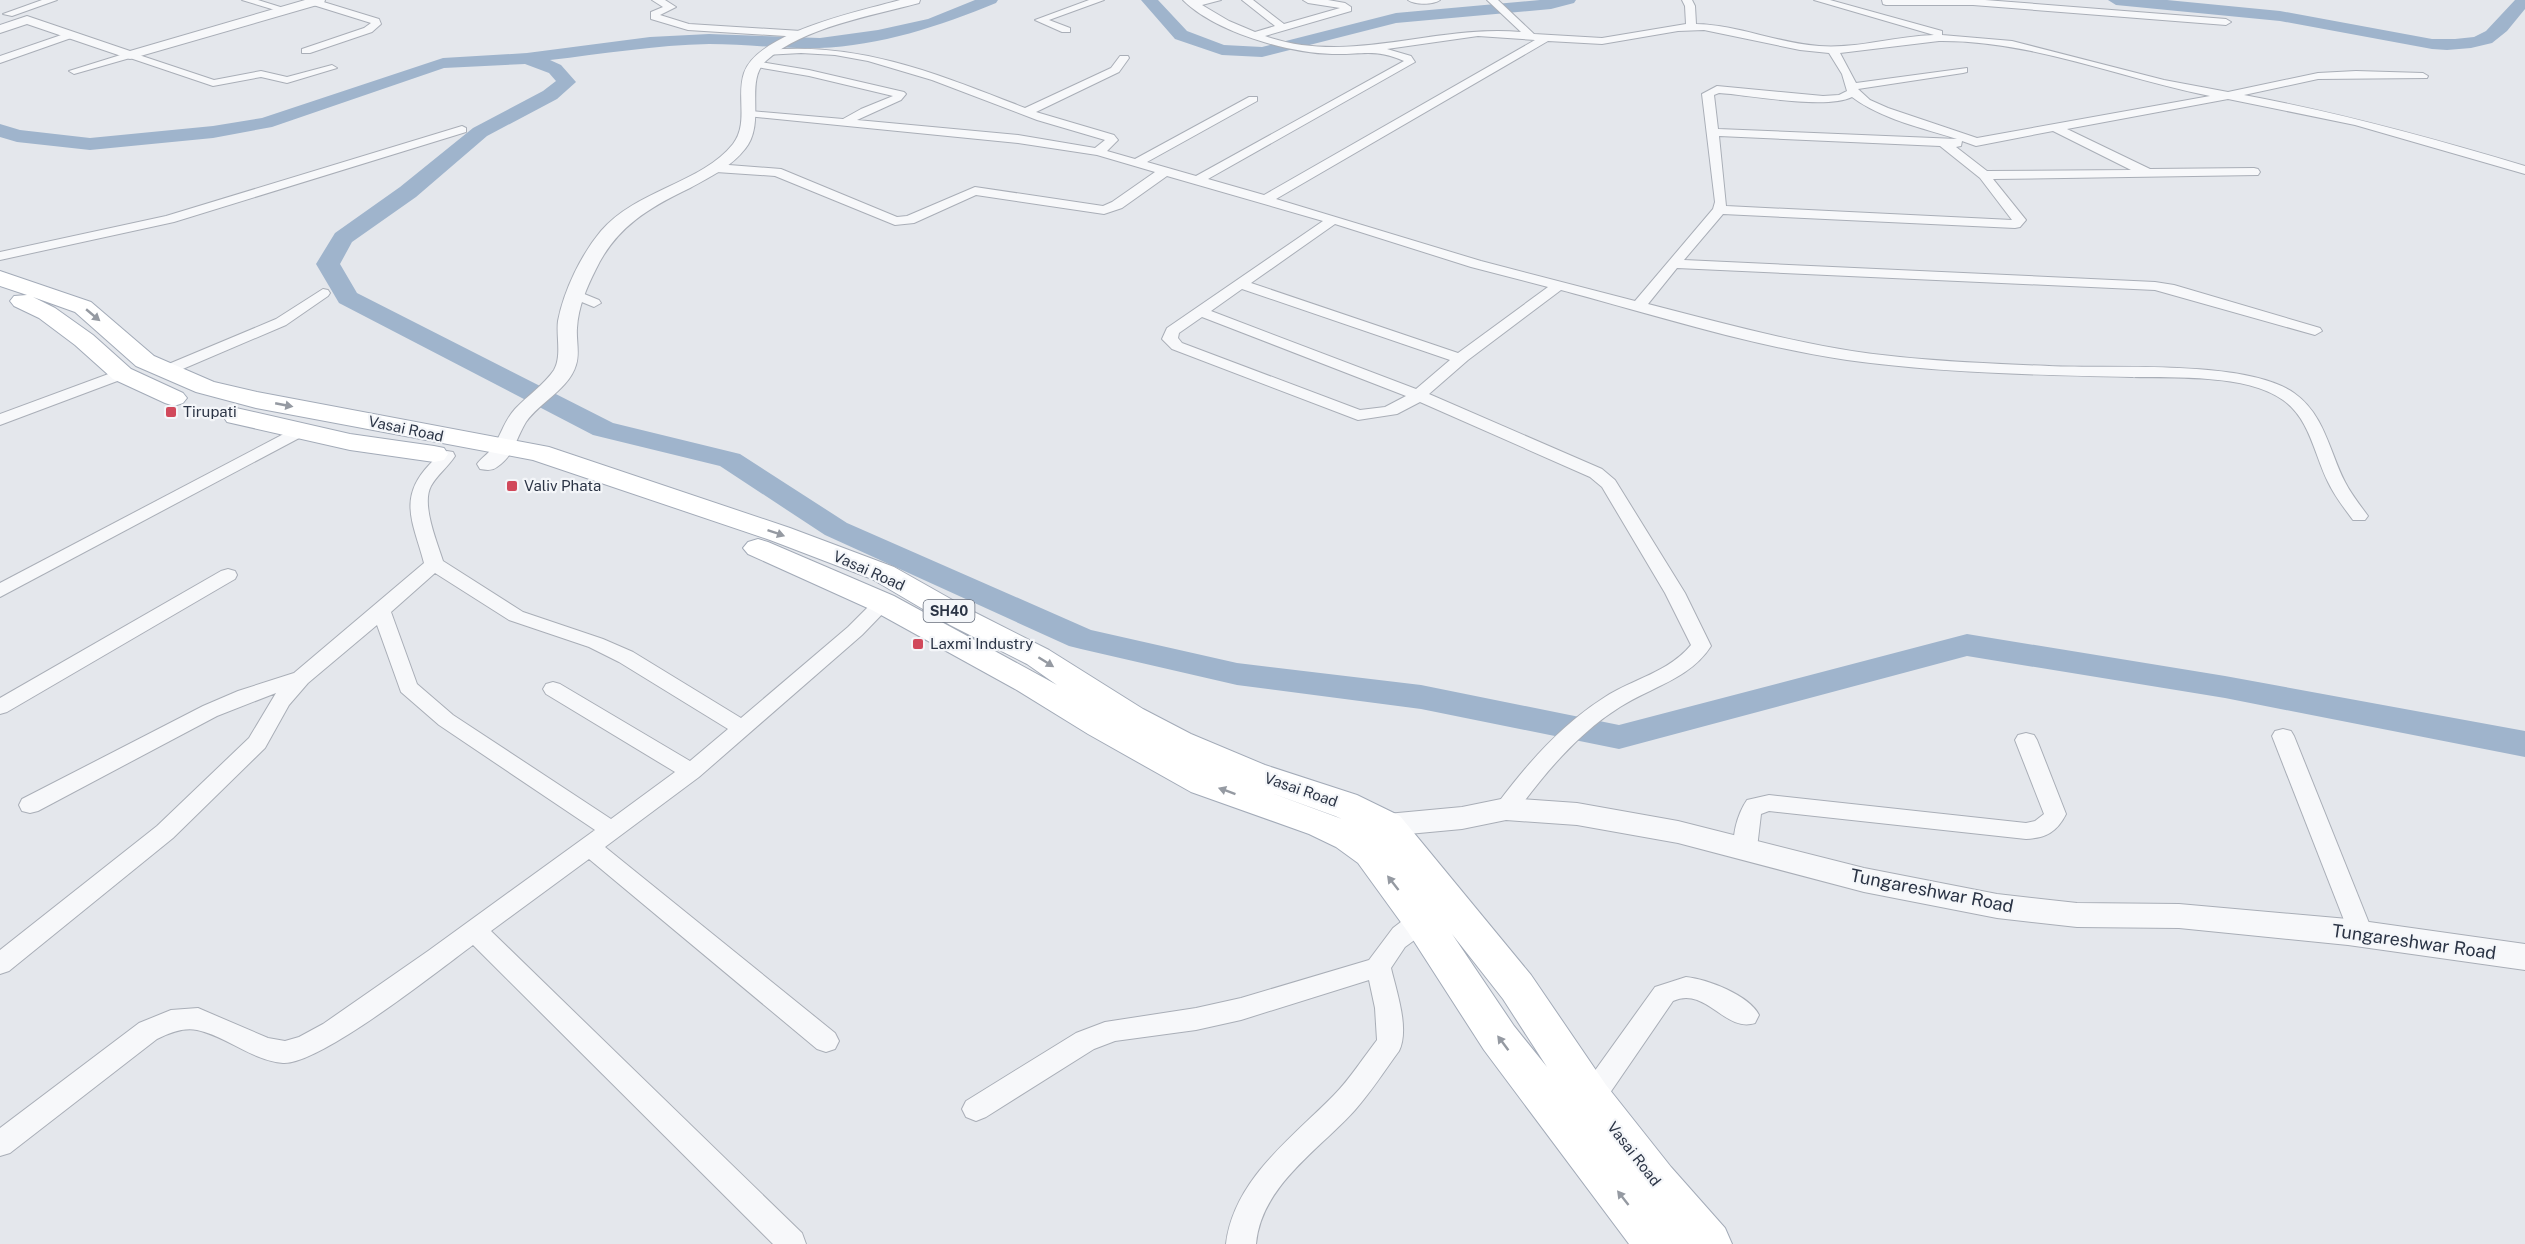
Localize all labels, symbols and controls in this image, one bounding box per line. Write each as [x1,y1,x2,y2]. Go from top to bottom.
one-way arrow [85,309,101,322]
one-way arrow [275,401,294,410]
place label: Tirupati [183,403,237,420]
marker: Tirupati [164,405,178,419]
street label: Vasai Road [367,412,445,445]
place label: Valiv Phata [524,477,601,494]
marker: Valiv Phata [505,479,519,493]
one-way arrow [768,528,786,538]
street label: Vasai Road [831,547,908,594]
road number: SH40 [924,600,974,622]
place label: Laxmi Industry [930,635,1033,652]
marker: Laxmi Industry [911,637,925,651]
one-way arrow [1038,657,1054,668]
street label: Vasai Road [1262,769,1340,810]
one-way arrow [1217,785,1235,795]
street label: Tungareshwar Road [1849,864,2015,917]
one-way arrow [1388,875,1400,890]
street label: Tungareshwar Road [2331,920,2498,963]
one-way arrow [1498,1036,1510,1051]
street label: Vasai Road [1604,1118,1665,1189]
one-way arrow [1617,1190,1629,1205]

